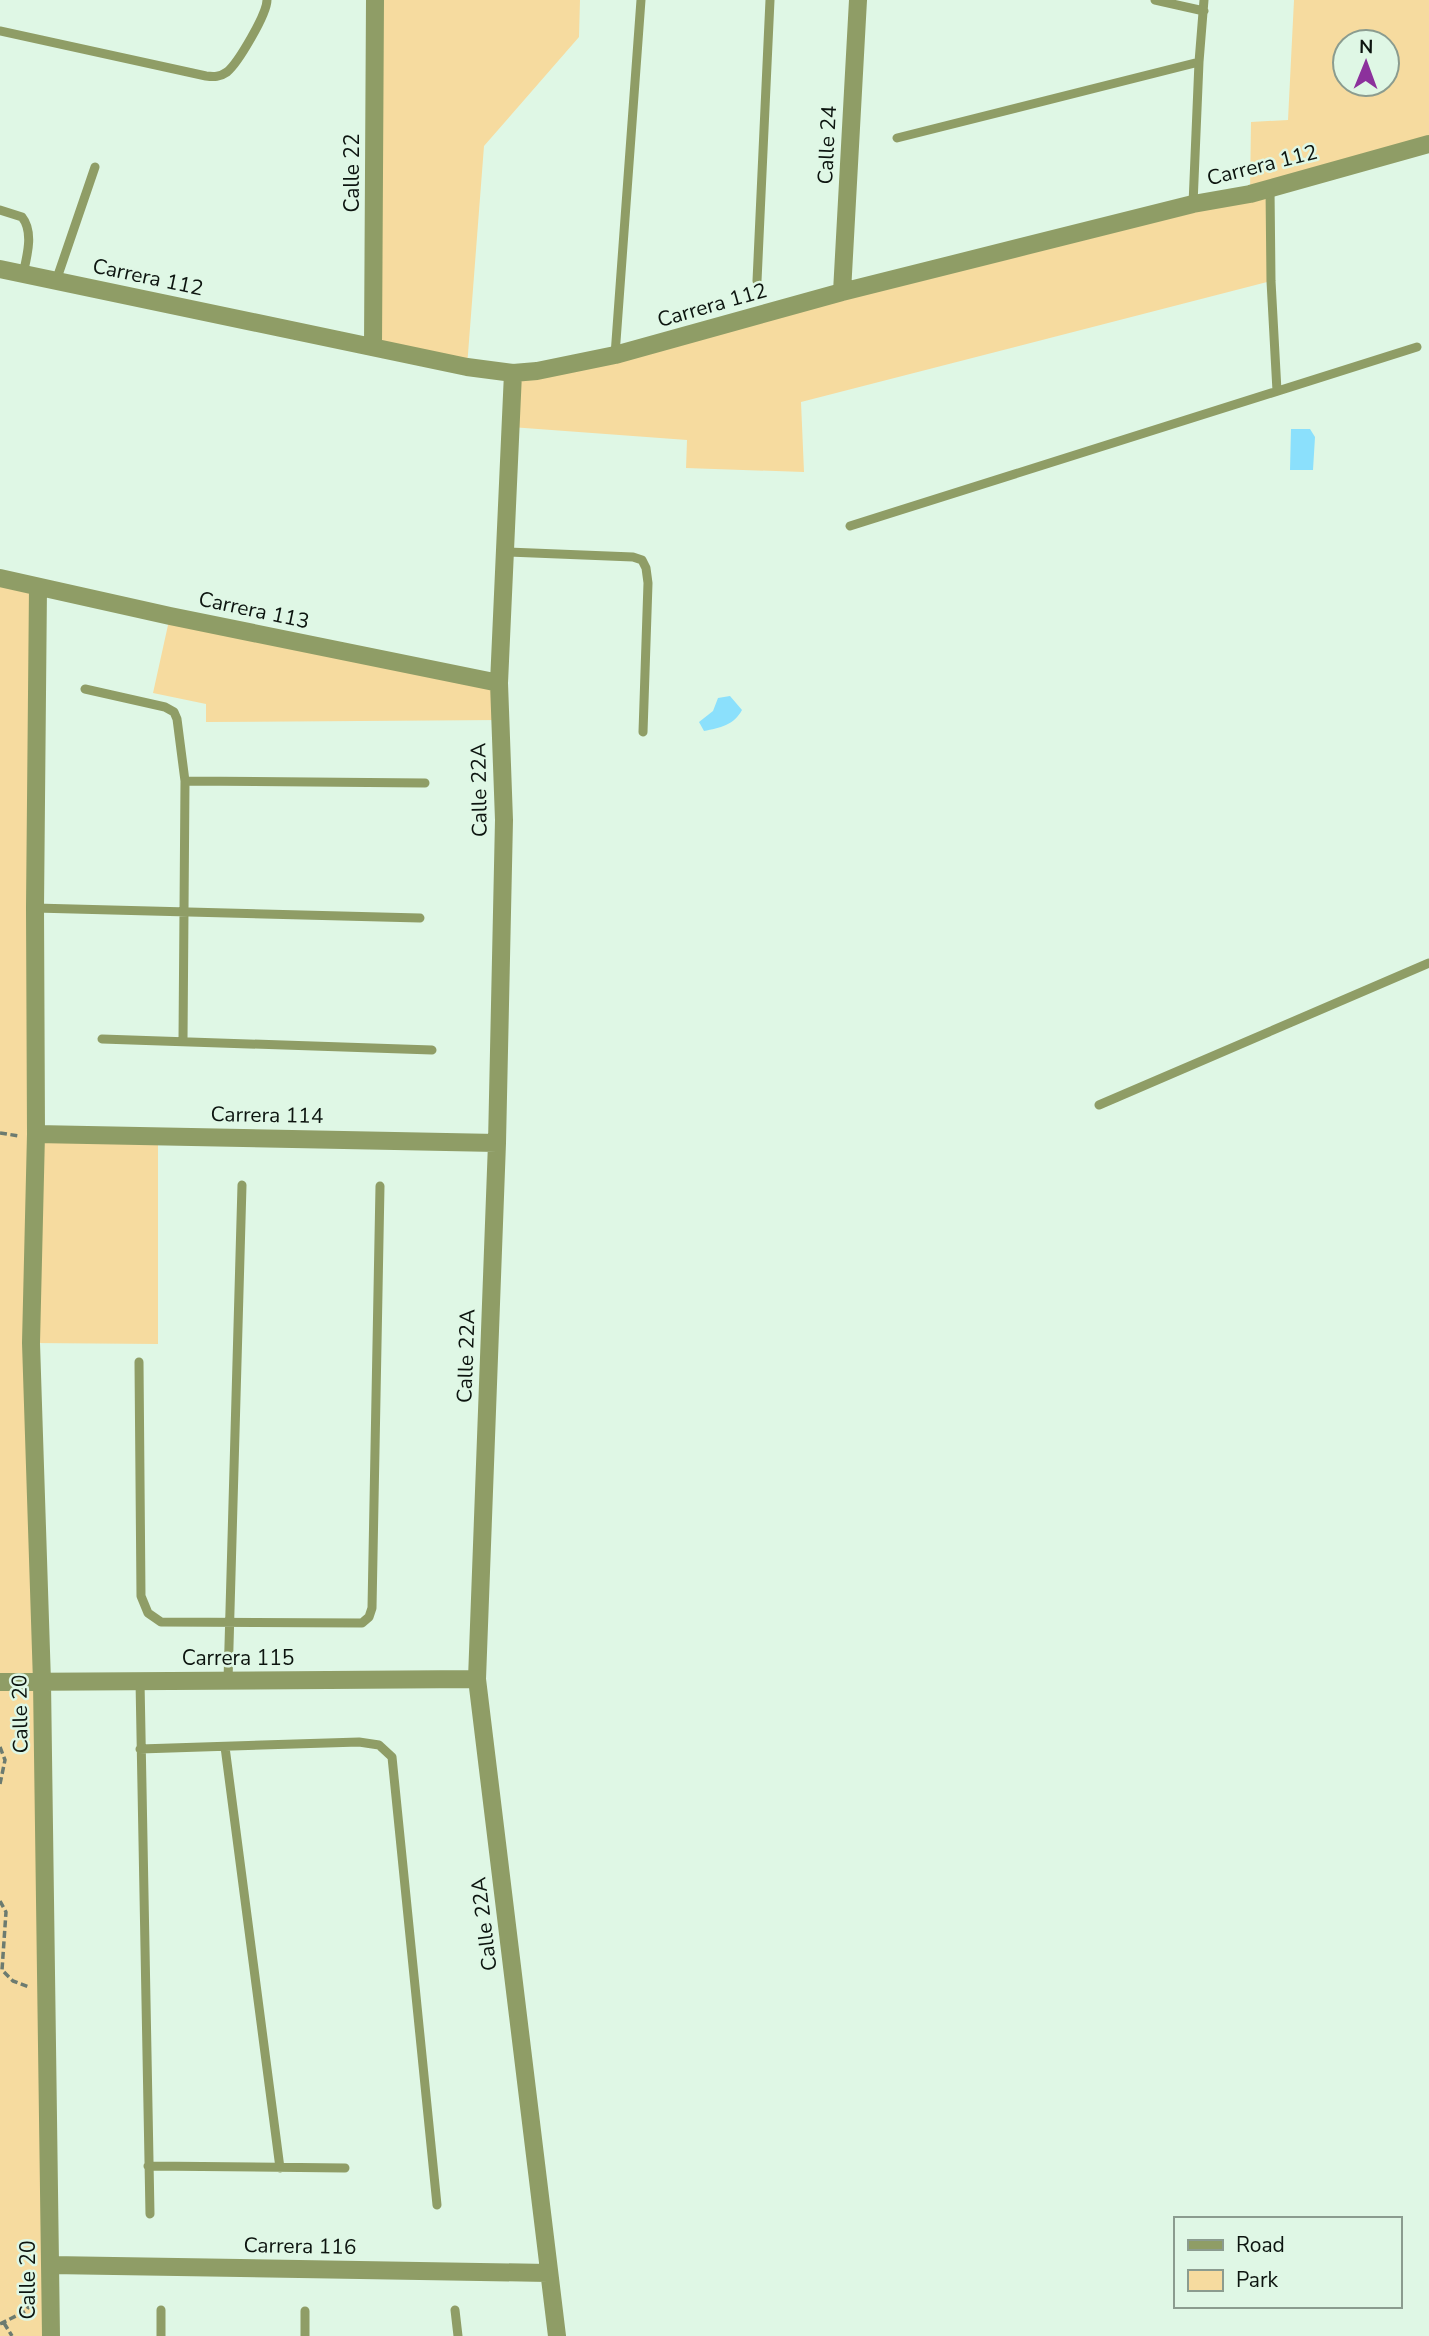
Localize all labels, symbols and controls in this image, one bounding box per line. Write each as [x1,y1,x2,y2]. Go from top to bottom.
north arrow [1331,28,1401,98]
text: N [1359,34,1374,60]
street label: Calle 24 [811,105,843,185]
street label: Calle 22 [338,133,366,213]
street label: Carrera 112 [1204,138,1320,192]
street label: Carrera 112 [90,252,206,302]
street label: Carrera 112 [654,276,770,334]
street label: Carrera 113 [196,585,312,635]
street label: Calle 22A [464,743,494,837]
street label: Carrera 114 [210,1100,324,1130]
street label: Calle 22A [450,1308,482,1404]
street label: Carrera 115 [182,1644,294,1672]
street label: Calle 20 [5,1674,35,1754]
street label: Calle 22A [464,1875,504,1973]
legend [1174,2217,1401,2308]
street label: Carrera 116 [243,2231,357,2261]
text: Road [1236,2231,1285,2259]
street label: Calle 20 [14,2240,42,2320]
text: Park [1236,2266,1278,2294]

